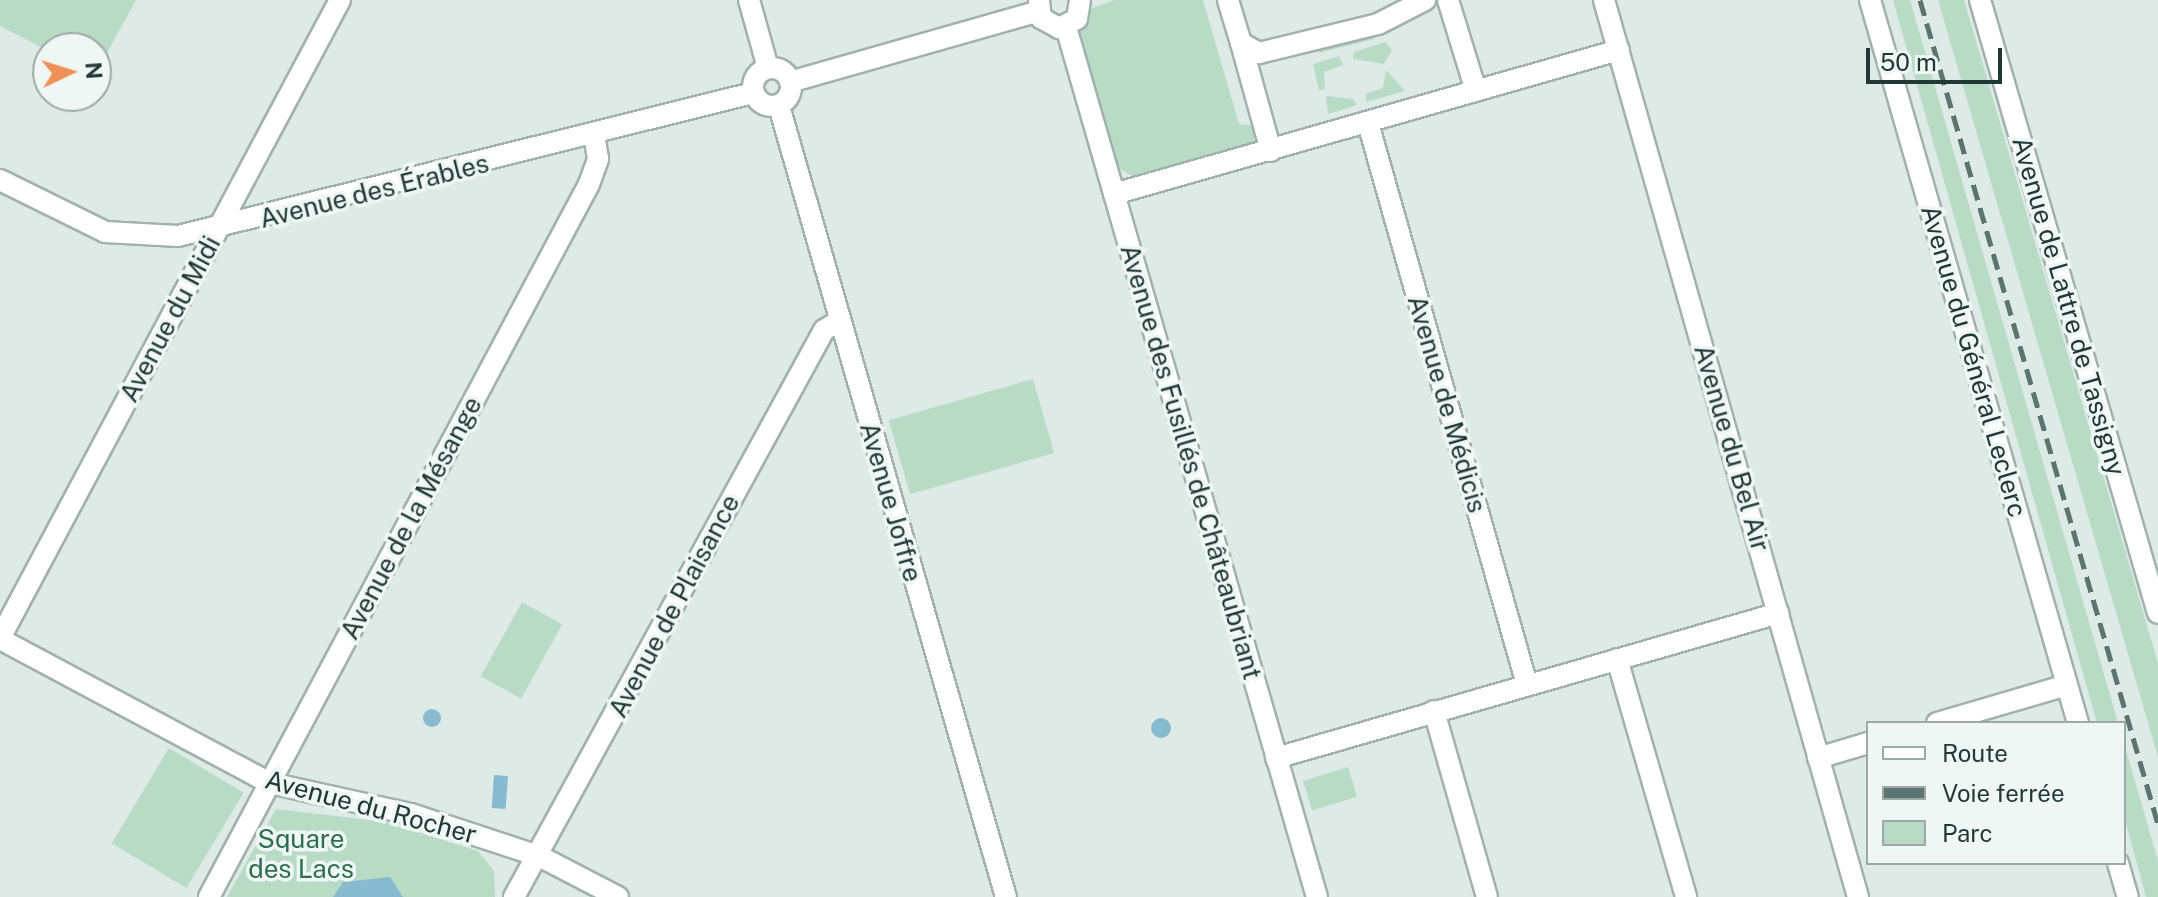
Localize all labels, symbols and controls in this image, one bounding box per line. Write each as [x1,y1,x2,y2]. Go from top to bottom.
north arrow [32,32,112,112]
scale bar [1870,32,2006,82]
text: 50 m [1880,48,1937,76]
text: N [80,61,108,80]
street label: Avenue de Lattre de Tassigny [2005,132,2133,480]
street label: Avenue des Érables [256,147,492,235]
street label: Avenue du Général Leclerc [1914,201,2034,521]
street label: Avenue du Midi [113,230,227,408]
street label: Avenue des Fusillés de Châteaubriant [1114,240,1268,684]
street label: Avenue de Médicis [1401,291,1493,517]
street label: Avenue du Bel Air [1687,341,1777,555]
street label: Avenue de la Mésange [334,391,488,645]
street label: Avenue Joffre [853,419,929,585]
street label: Avenue de Plaisance [602,489,746,723]
legend [1866,721,2126,865]
text: Route [1942,739,2008,767]
street label: Avenue du Rocher [262,764,480,850]
text: Voie ferrée [1942,779,2065,807]
text: Parc [1942,819,1993,847]
park label: Square des Lacs [248,823,354,884]

